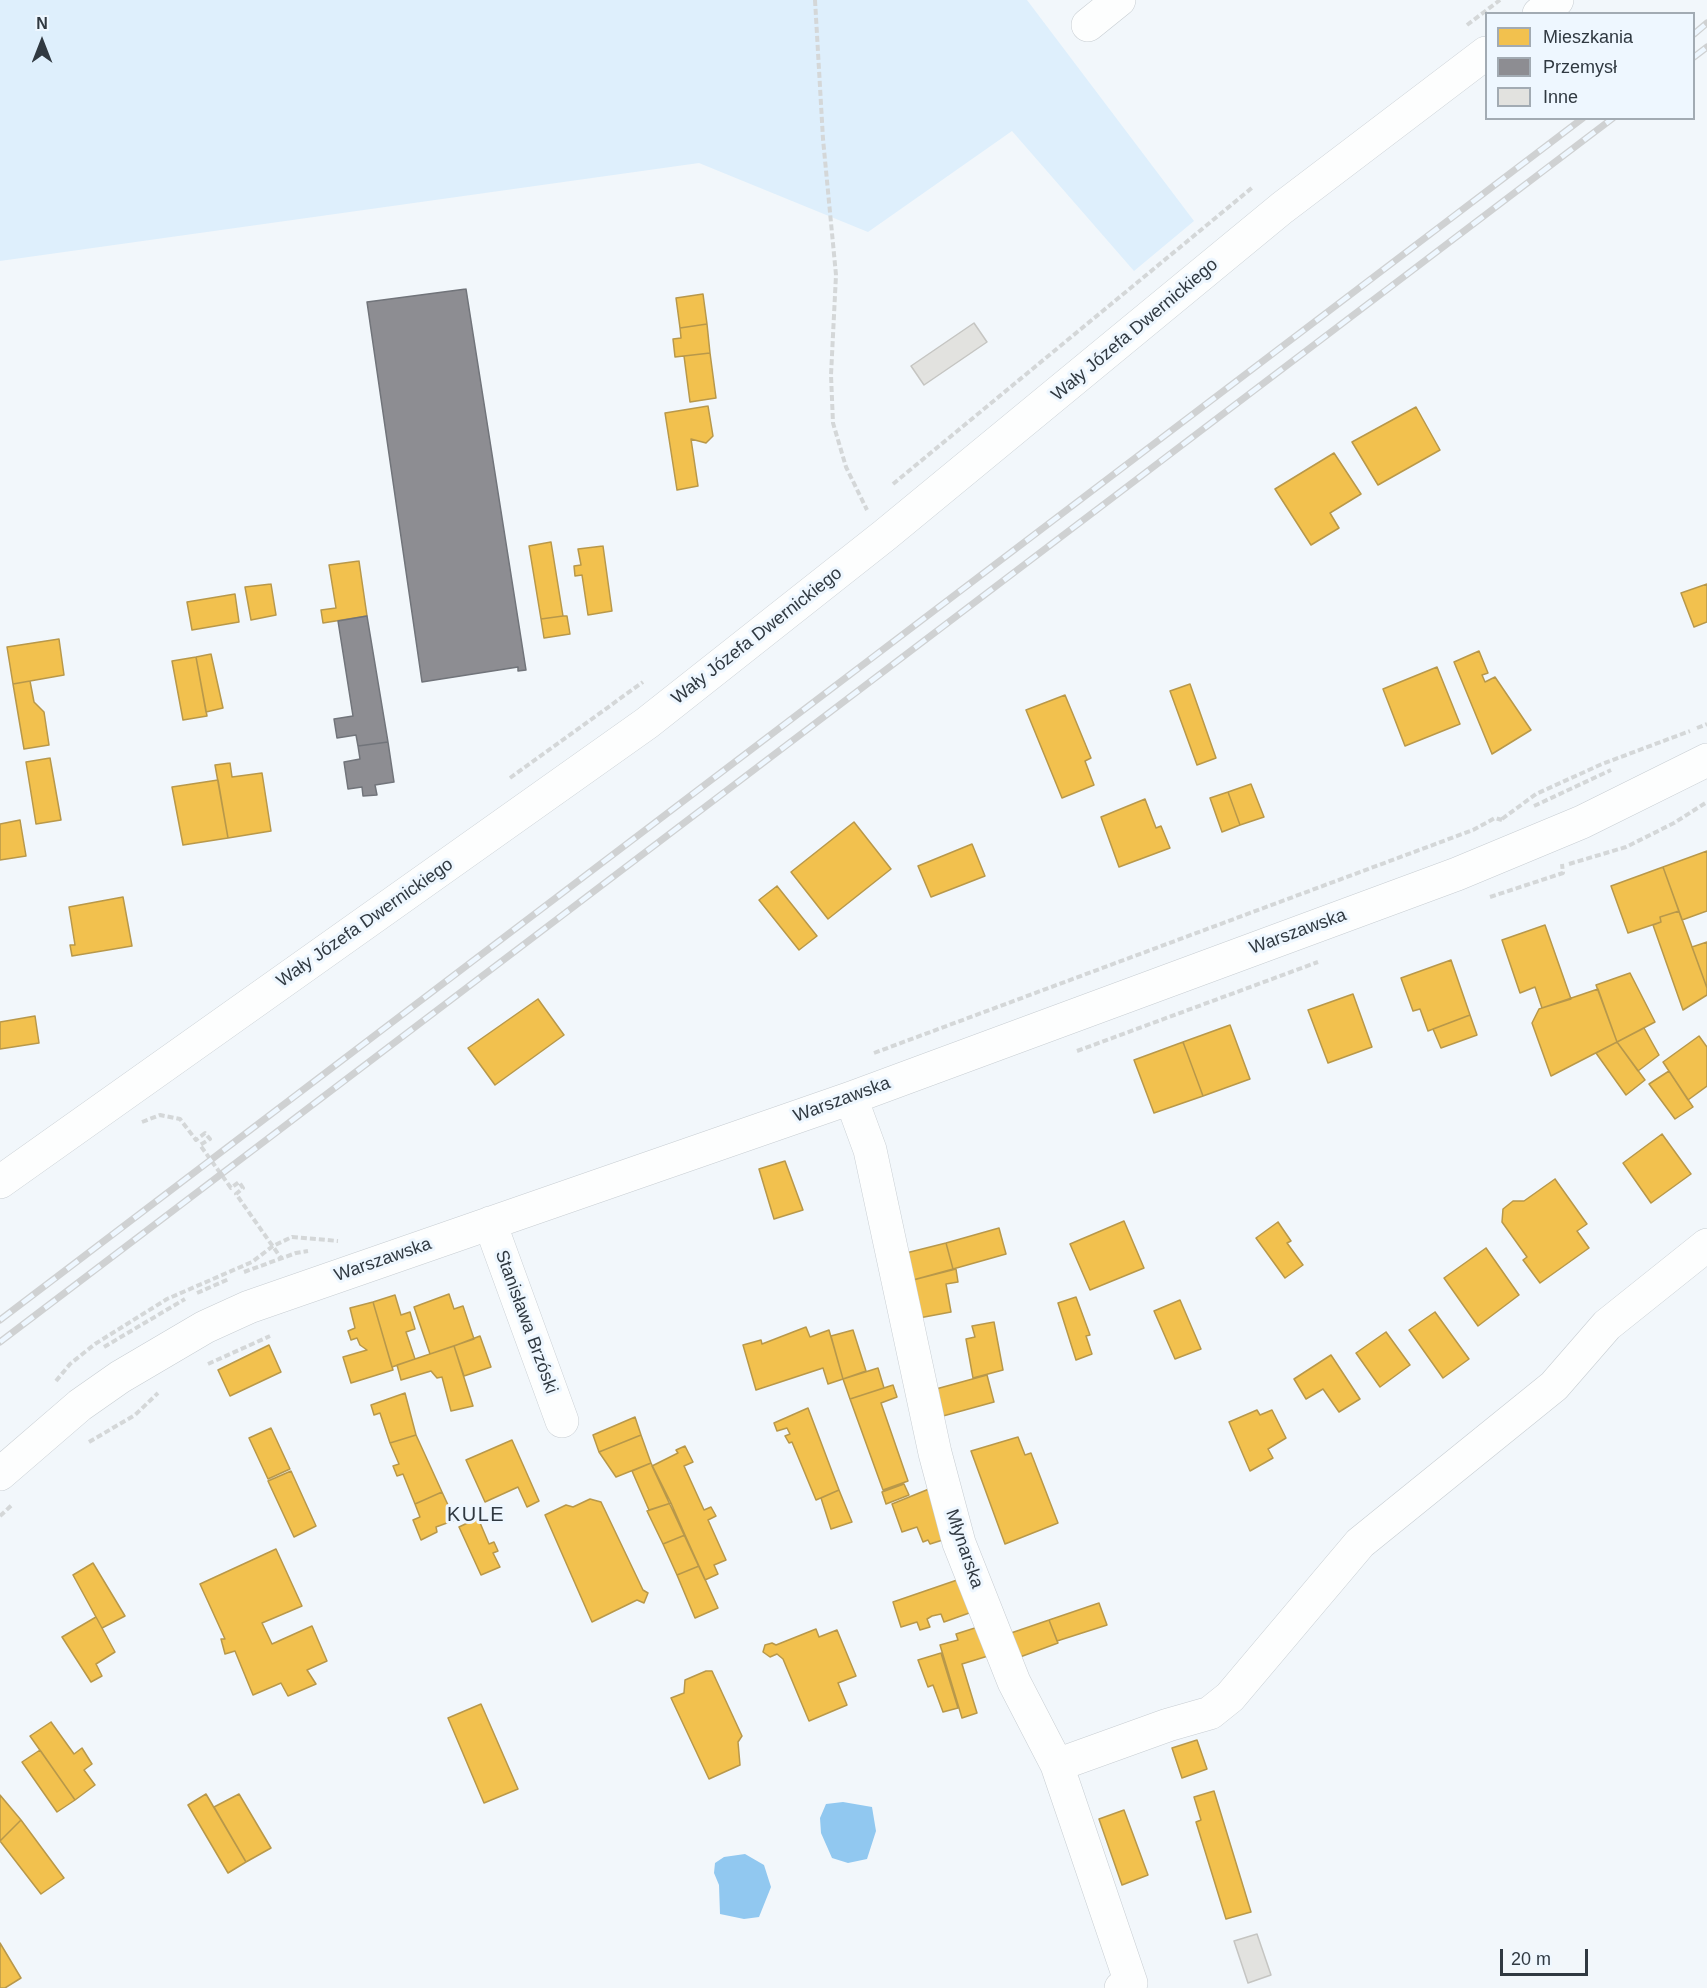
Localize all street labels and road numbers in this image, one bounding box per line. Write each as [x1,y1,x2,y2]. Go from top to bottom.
street label: Wały Józefa Dwernickiego [1047,254,1223,406]
street label: Wały Józefa Dwernickiego [667,563,847,709]
street label: Wały Józefa Dwernickiego [273,854,457,992]
street label: Warszawska [1247,905,1349,959]
street label: Warszawska [791,1073,893,1127]
street label: Warszawska [332,1233,434,1287]
street label: Stanisława Brzóski [490,1247,562,1397]
street label: Młynarska [940,1507,988,1591]

